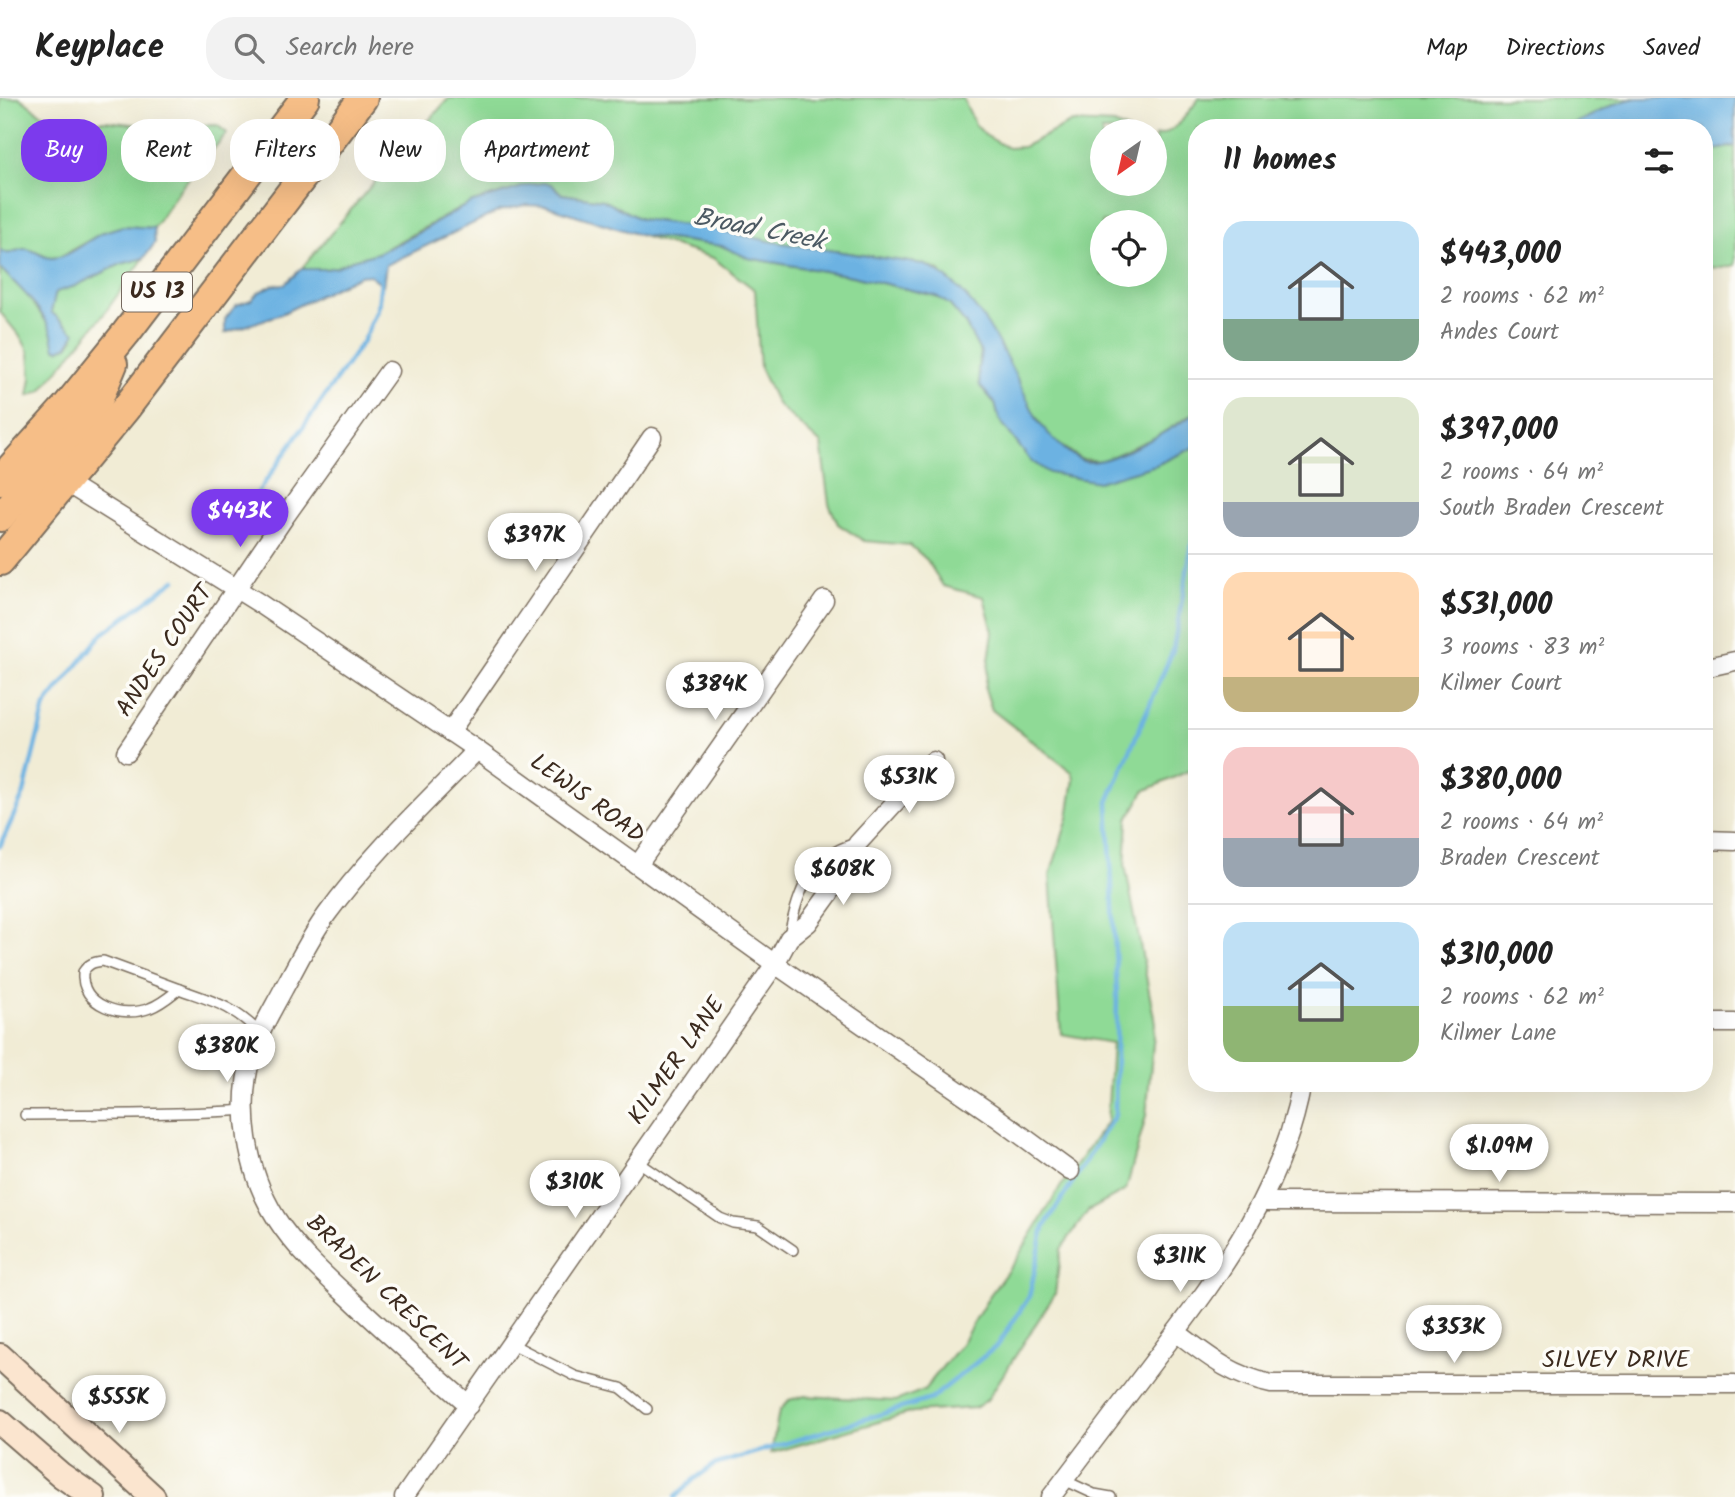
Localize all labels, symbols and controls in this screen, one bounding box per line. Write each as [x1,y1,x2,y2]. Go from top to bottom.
search box [206,17,696,80]
text: Keyplace [35,22,164,75]
text: Search here [286,27,414,69]
icon: search [230,29,268,67]
text: Map [1426,29,1468,68]
text: Directions [1506,29,1605,68]
text: Saved [1643,29,1700,68]
chip: Buy [21,119,107,182]
chip: Rent [121,119,216,182]
chip: Filters [230,119,340,182]
chip: New [354,119,446,182]
chip: Apartment [460,119,614,182]
north arrow [1090,119,1167,196]
map controls [1090,119,1167,287]
text: 11 homes [1223,137,1336,185]
icon: filters [1640,142,1678,180]
water label: Broad Creek [690,197,832,264]
button: locate [1090,210,1167,287]
text: $443,000 [1440,231,1561,279]
icon: home [1279,249,1363,333]
road number: US 13 [122,272,192,312]
text: 2 rooms · 62 m² [1440,279,1604,315]
text: Andes Court [1440,315,1559,351]
text: $397,000 [1440,407,1558,455]
icon: home [1279,425,1363,509]
text: 2 rooms · 64 m² [1440,455,1603,491]
pin: $443K [191,490,289,549]
text: South Braden Crescent [1440,491,1664,527]
text: $443K [207,494,273,530]
pin: $397K [486,514,584,573]
text: $397K [504,518,566,554]
street label: ANDES COURT [106,575,225,725]
text: $531,000 [1440,582,1552,630]
icon: home [1279,600,1363,684]
text: 3 rooms · 83 m² [1440,630,1604,666]
pin: $384K [666,662,764,722]
text: Kilmer Court [1440,666,1562,702]
text: $384K [682,667,748,703]
street label: LEWIS ROAD [521,744,653,854]
pin: $531K [860,756,958,815]
text: $380,000 [1440,757,1561,805]
text: $531K [880,760,938,796]
icon: home [1279,775,1363,859]
text: 2 rooms · 64 m² [1440,805,1603,841]
text: Braden Crescent [1440,841,1600,877]
pin: $608K [794,848,892,907]
text: $608K [810,852,876,888]
text: $310,000 [1440,932,1553,980]
icon: home [1279,950,1363,1034]
text: 2 rooms · 62 m² [1440,980,1604,1016]
street label: KILMER LANE [618,988,736,1133]
text: Kilmer Lane [1440,1016,1556,1052]
pin: $380K [178,1024,276,1084]
text: $380K [194,1029,260,1065]
pin: $1.09M [1442,1124,1556,1184]
text: $1.09M [1466,1129,1532,1165]
pin: $310K [526,1160,624,1220]
text: $310K [546,1165,604,1201]
street label: BRADEN CRESCENT [296,1205,477,1382]
pin: $311K [1131,1234,1229,1294]
text: $311K [1153,1239,1207,1275]
pin: $353K [1405,1306,1503,1365]
text: $353K [1422,1310,1486,1346]
street label: SILVEY DRIVE [1542,1341,1691,1380]
pin: $555K [70,1376,168,1435]
text: $555K [88,1380,150,1416]

